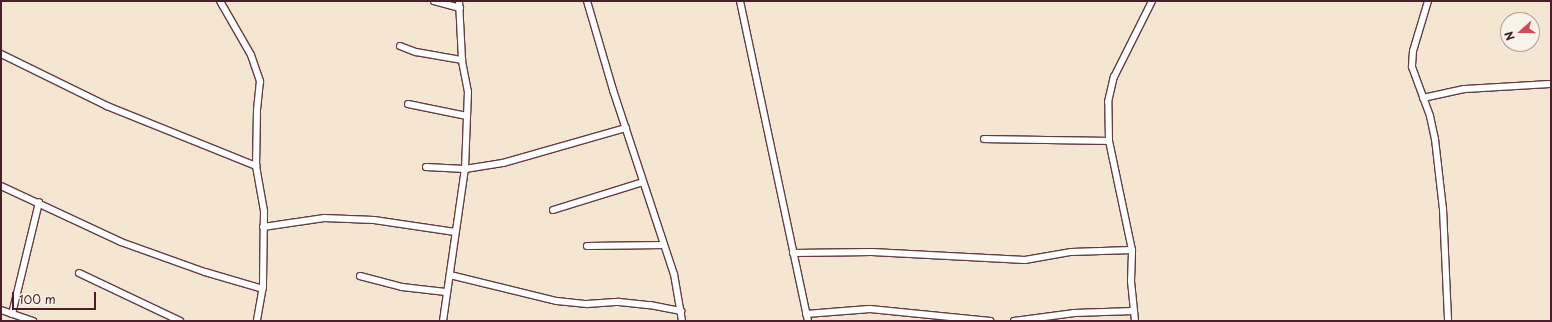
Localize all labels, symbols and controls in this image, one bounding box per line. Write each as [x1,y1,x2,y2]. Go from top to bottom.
north arrow [1500,12,1540,52]
text: N [1500,29,1519,43]
scale bar [14,284,98,310]
text: 100 m [19,290,56,308]

